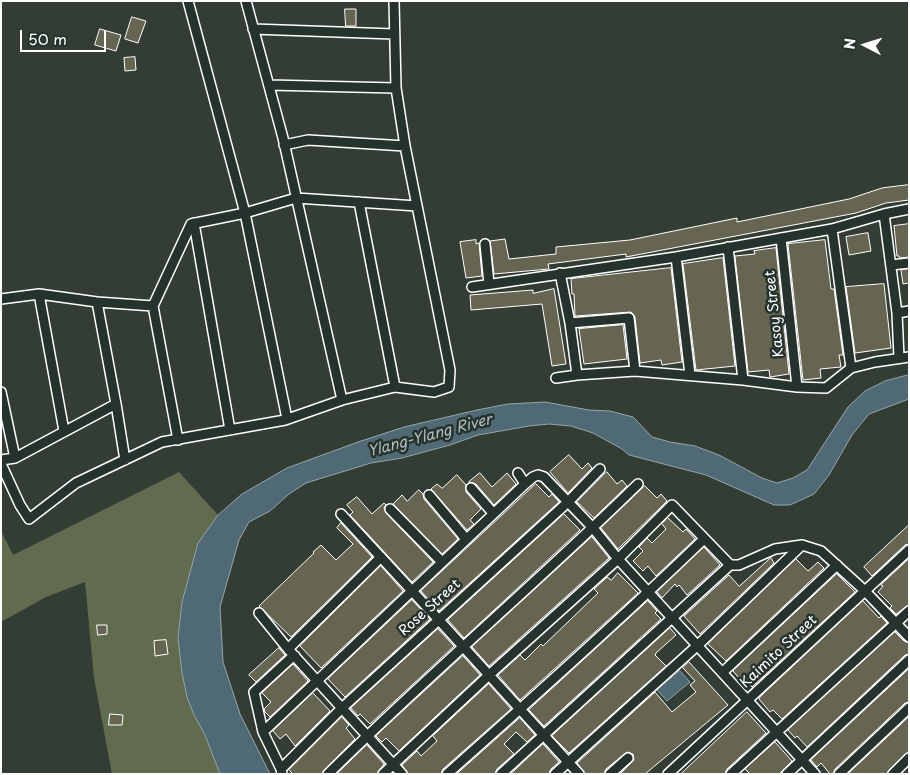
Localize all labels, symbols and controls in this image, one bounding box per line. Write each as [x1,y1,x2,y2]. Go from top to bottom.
scale bar [22,20,109,52]
north arrow [840,20,890,70]
text: 50 m [28,27,67,50]
text: N [839,37,861,50]
street label: Kasoy Street [762,270,788,358]
water label: Ylang-Ylang River [366,411,494,461]
street label: Rose Street [396,576,464,640]
street label: Kaimito Street [737,612,821,692]

